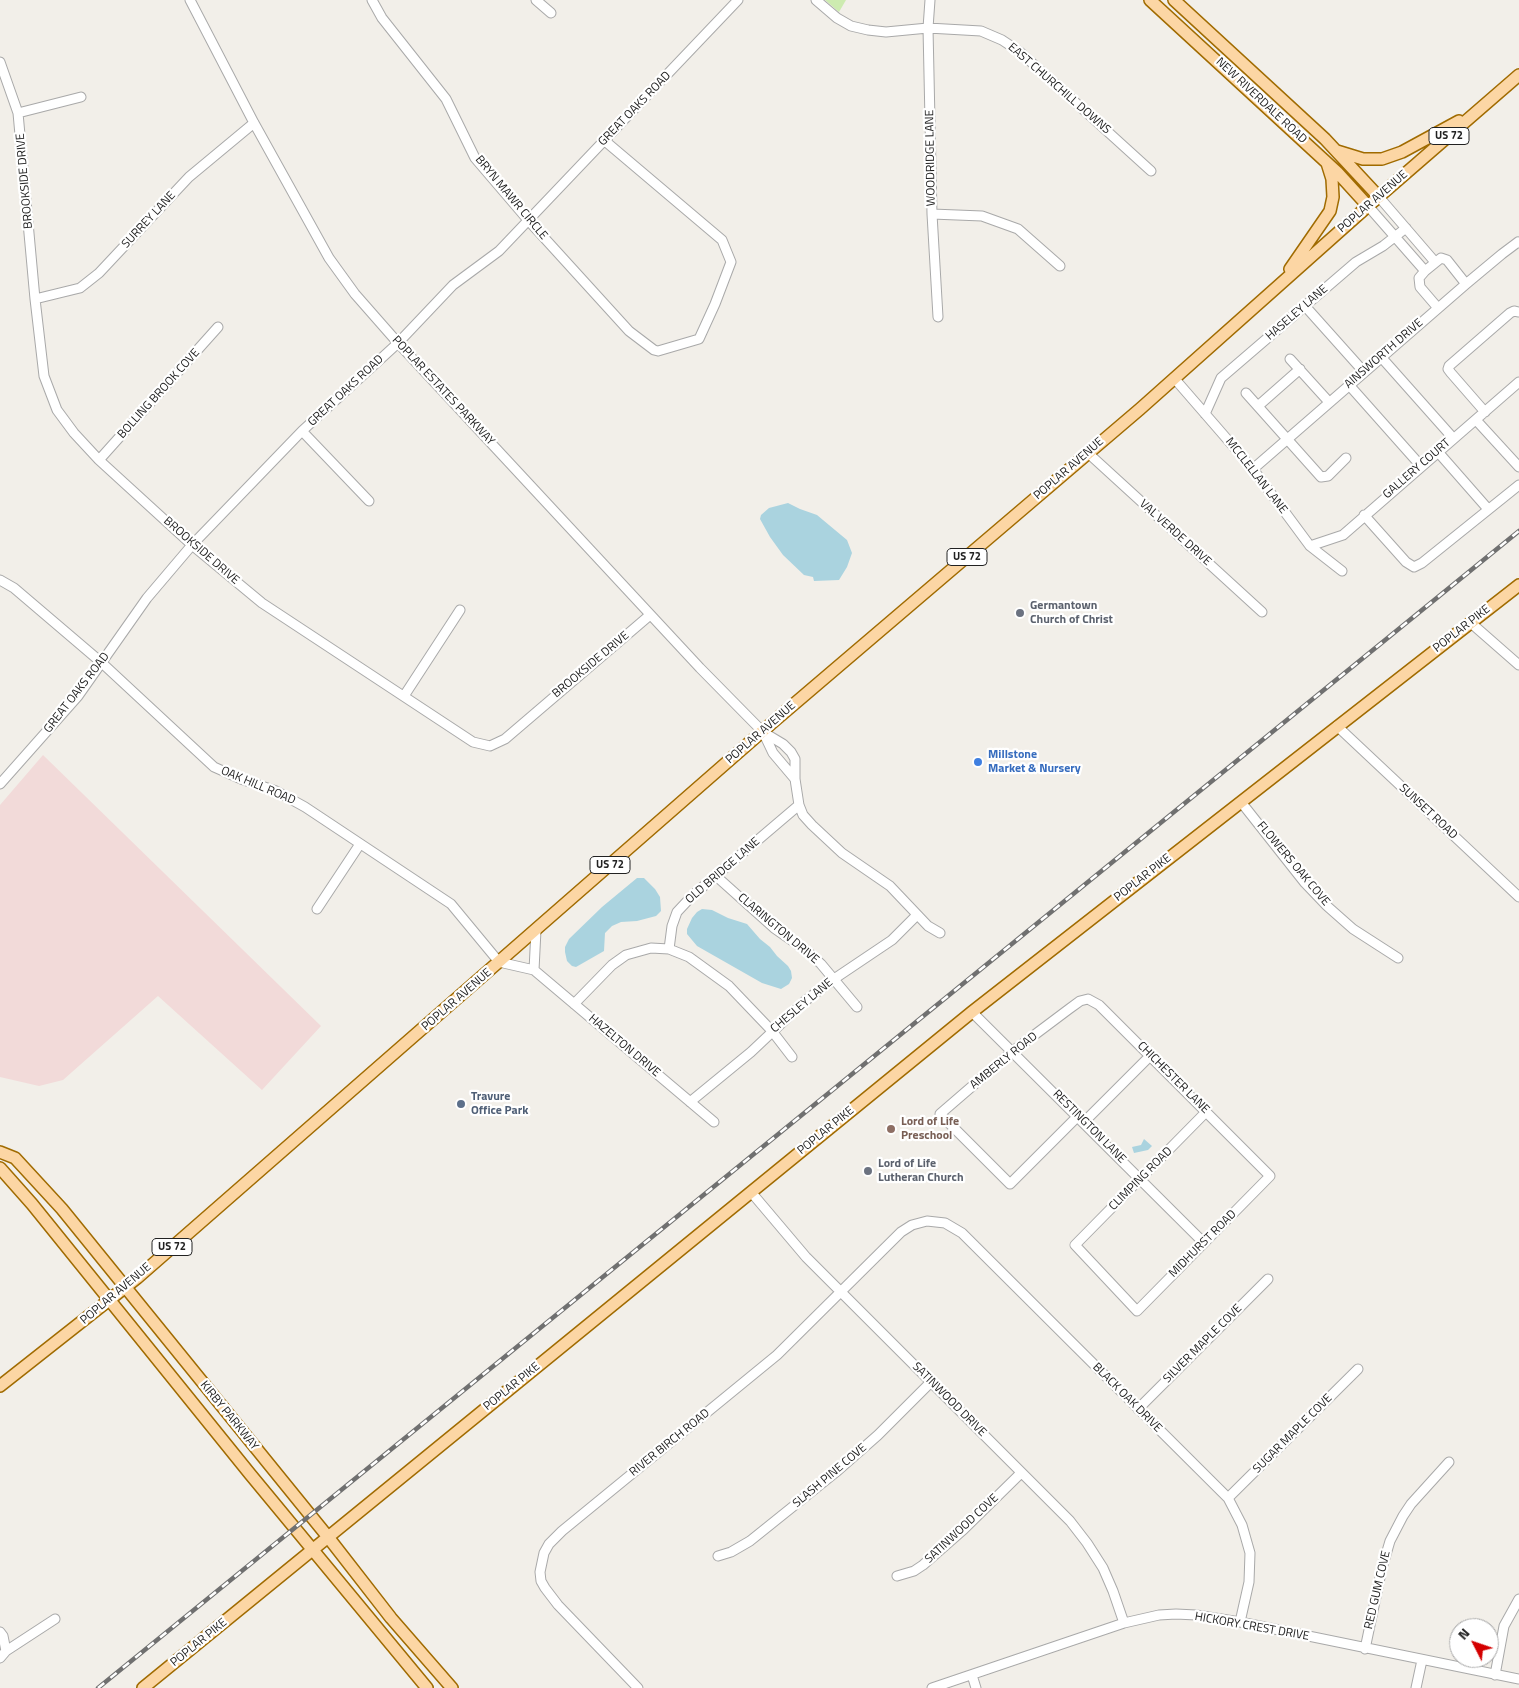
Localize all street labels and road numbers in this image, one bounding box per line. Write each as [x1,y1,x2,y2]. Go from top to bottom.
street label: EAST CHURCHILL DOWNS [1005,40,1113,138]
street label: NEW RIVERDALE ROAD [1213,55,1309,147]
street label: GREAT OAKS ROAD [596,69,674,149]
street label: WOODRIDGE LANE [923,110,939,206]
road number: US 72 [1429,128,1469,144]
street label: BROOKSIDE DRIVE [14,133,36,229]
street label: BRYN MAWR CIRCLE [472,153,550,243]
street label: POPLAR AVENUE [1335,168,1411,236]
street label: SURREY LANE [119,189,179,251]
street label: HASELEY LANE [1263,282,1331,344]
street label: AINSWORTH DRIVE [1342,316,1426,392]
street label: POPLAR ESTATES PARKWAY [389,333,497,449]
street label: BOLLING BROOK COVE [115,346,203,442]
street label: GREAT OAKS ROAD [305,352,387,430]
street label: POPLAR AVENUE [1031,435,1107,503]
street label: MCCLELLAN LANE [1222,435,1290,517]
street label: GALLERY COURT [1380,436,1454,502]
street label: VAL VERDE DRIVE [1136,497,1214,569]
street label: BROOKSIDE DRIVE [160,514,242,588]
road number: US 72 [947,548,987,566]
street label: POPLAR PIKE [1431,602,1493,656]
street label: BROOKSIDE DRIVE [550,629,632,701]
street label: GREAT OAKS ROAD [41,650,113,736]
street label: POPLAR AVENUE [723,699,799,767]
street label: OAK HILL ROAD [219,764,297,808]
street label: SUNSET ROAD [1396,781,1460,843]
street label: FLOWERS OAK COVE [1254,819,1332,909]
street label: OLD BRIDGE LANE [683,835,763,907]
street label: POPLAR PIKE [1112,851,1174,905]
road number: US 72 [590,856,630,874]
street label: CLARINGTON DRIVE [734,891,822,967]
street label: POPLAR AVENUE [419,966,495,1034]
street label: CHESLEY LANE [768,976,836,1036]
street label: HAZELTON DRIVE [585,1012,663,1080]
street label: AMBERLY ROAD [967,1029,1041,1093]
street label: CHICHESTER LANE [1134,1039,1212,1117]
street label: RESTINGTON LANE [1049,1087,1129,1167]
street label: POPLAR PIKE [795,1104,857,1158]
street label: CLIMPING ROAD [1106,1144,1176,1214]
street label: MIDHURST ROAD [1166,1207,1240,1281]
road number: US 72 [152,1238,192,1256]
street label: POPLAR AVENUE [78,1260,154,1328]
street label: SILVER MAPLE COVE [1161,1302,1245,1386]
street label: POPLAR PIKE [481,1360,543,1414]
street label: SATINWOOD DRIVE [909,1360,989,1440]
street label: BLACK OAK DRIVE [1089,1360,1165,1436]
street label: KIRBY PARKWAY [197,1378,261,1454]
street label: SUGAR MAPLE COVE [1250,1391,1336,1477]
street label: RIVER BIRCH ROAD [627,1406,713,1480]
street label: SLASH PINE COVE [790,1441,870,1511]
street label: SATINWOOD COVE [922,1491,1002,1567]
street label: RED GUM COVE [1362,1549,1394,1631]
street label: HICKORY CREST DRIVE [1194,1610,1310,1644]
street label: POPLAR PIKE [168,1616,230,1670]

